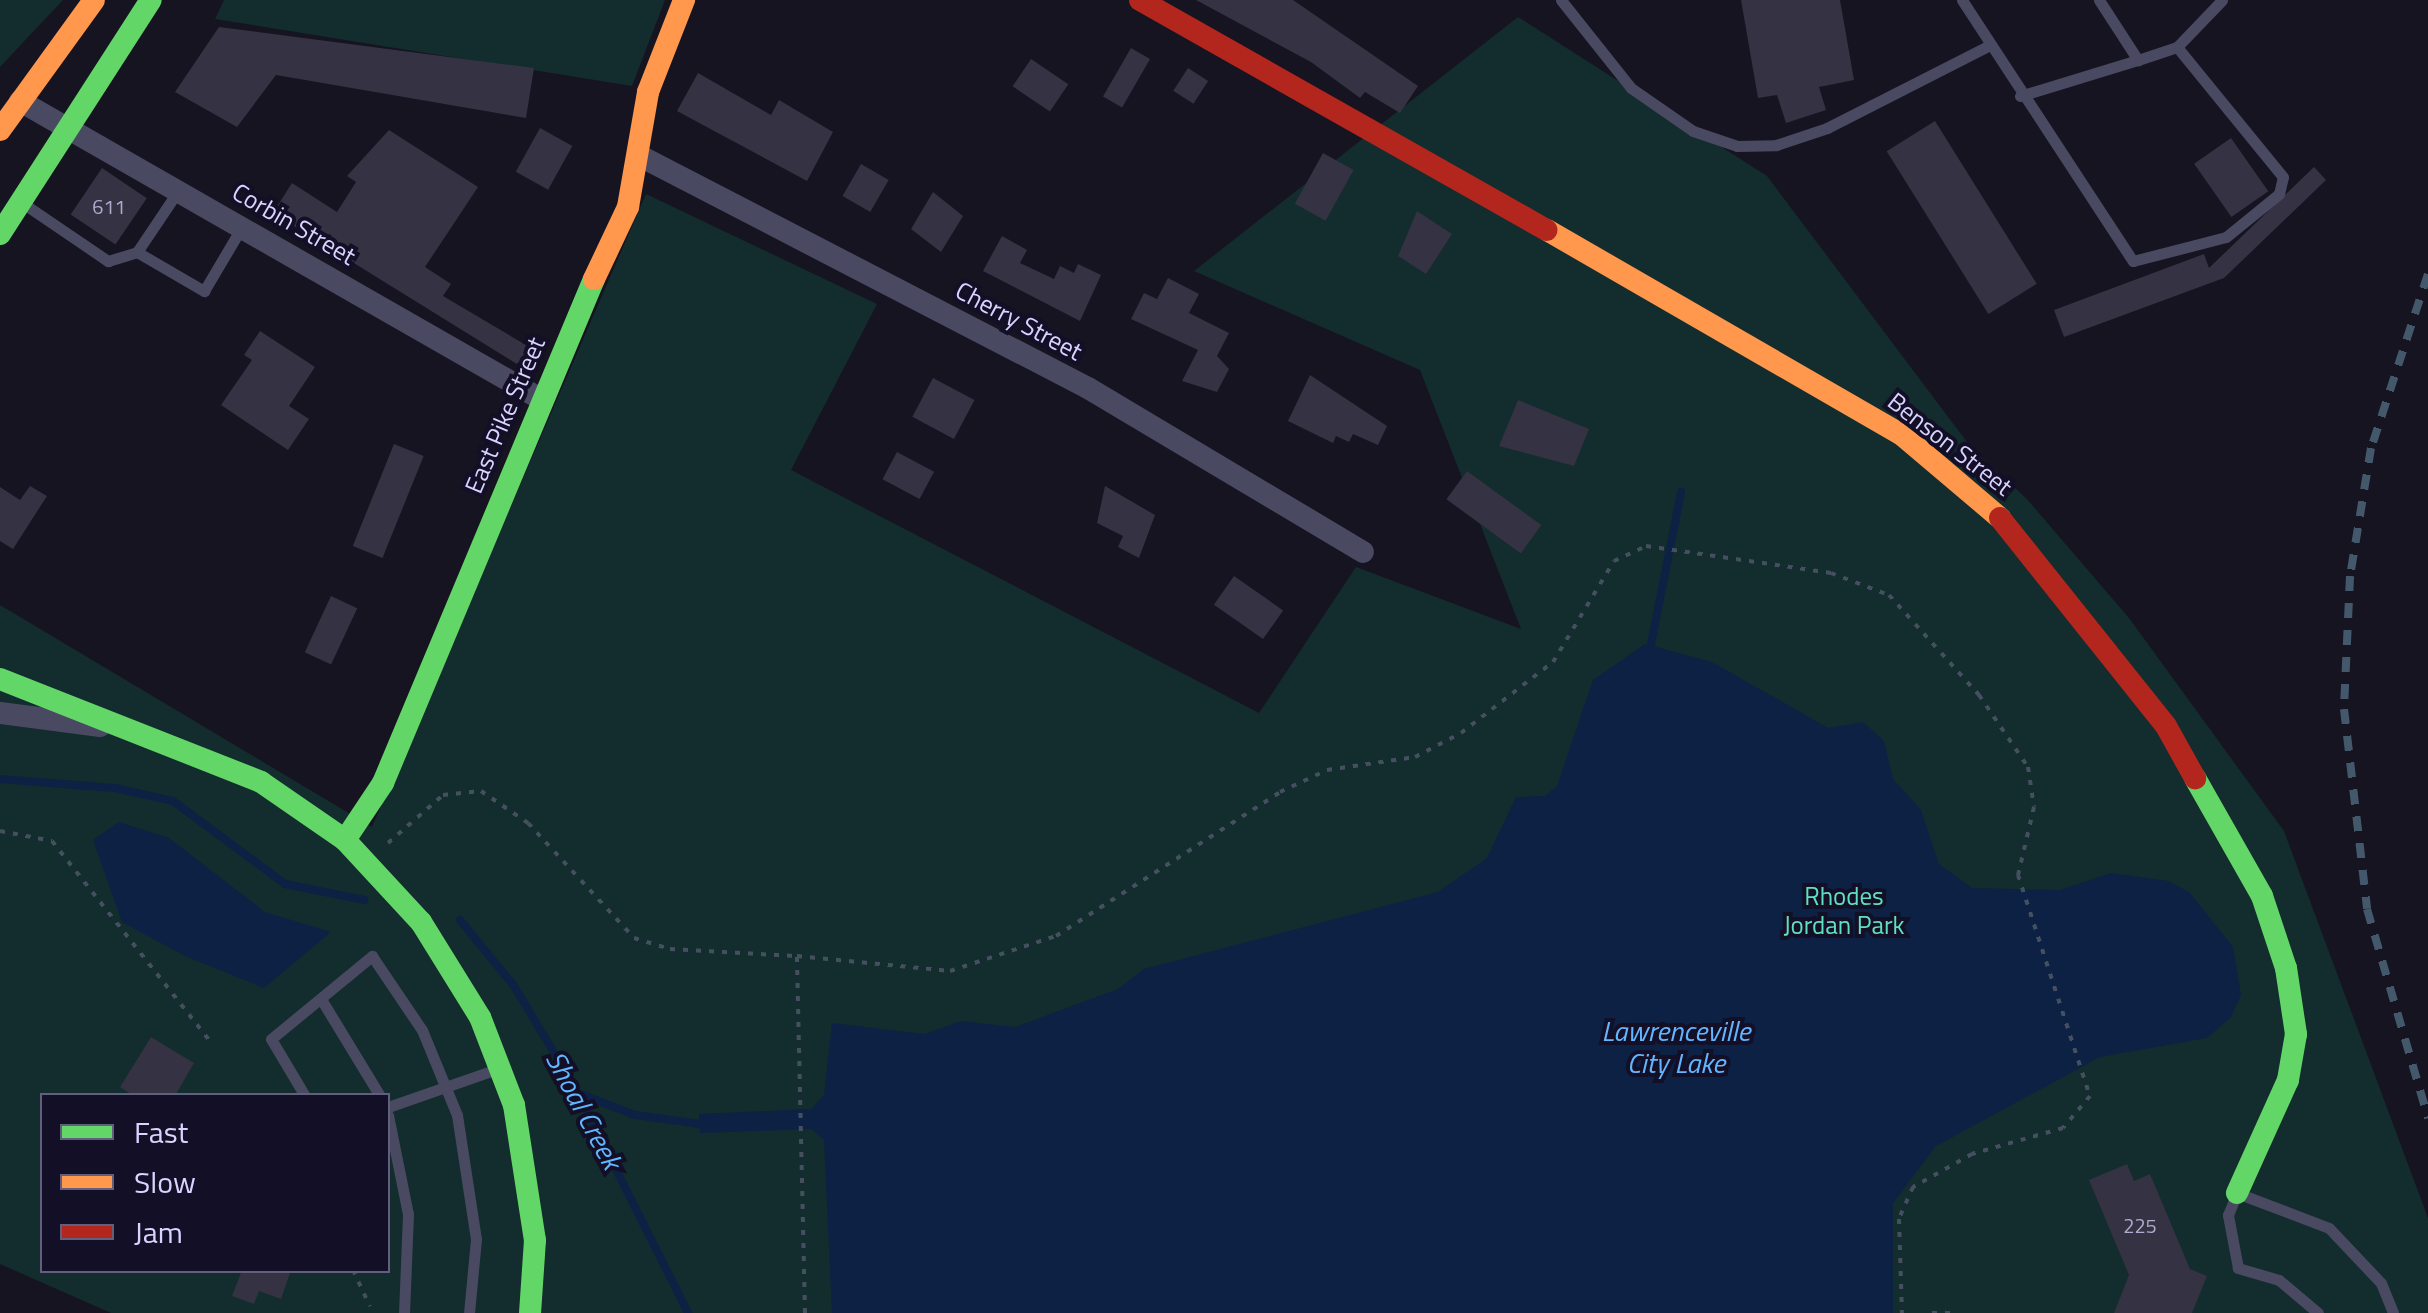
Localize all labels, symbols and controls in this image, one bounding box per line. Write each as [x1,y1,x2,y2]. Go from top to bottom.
street label: Corbin Street [227,177,361,271]
house number: 611 [92,194,126,218]
street label: Cherry Street [951,275,1087,367]
street label: East Pike Street [459,332,551,498]
street label: Benson Street [1882,386,2018,502]
park label: Rhodes Jordan Park [1783,882,1905,941]
water label: Lawrenceville City Lake [1601,1014,1751,1080]
water label: Shoal Creek [539,1045,629,1175]
legend [40,1093,390,1273]
text: Fast [134,1109,188,1155]
text: Slow [134,1159,196,1205]
text: Jam [134,1209,183,1255]
house number: 225 [2123,1213,2157,1237]

